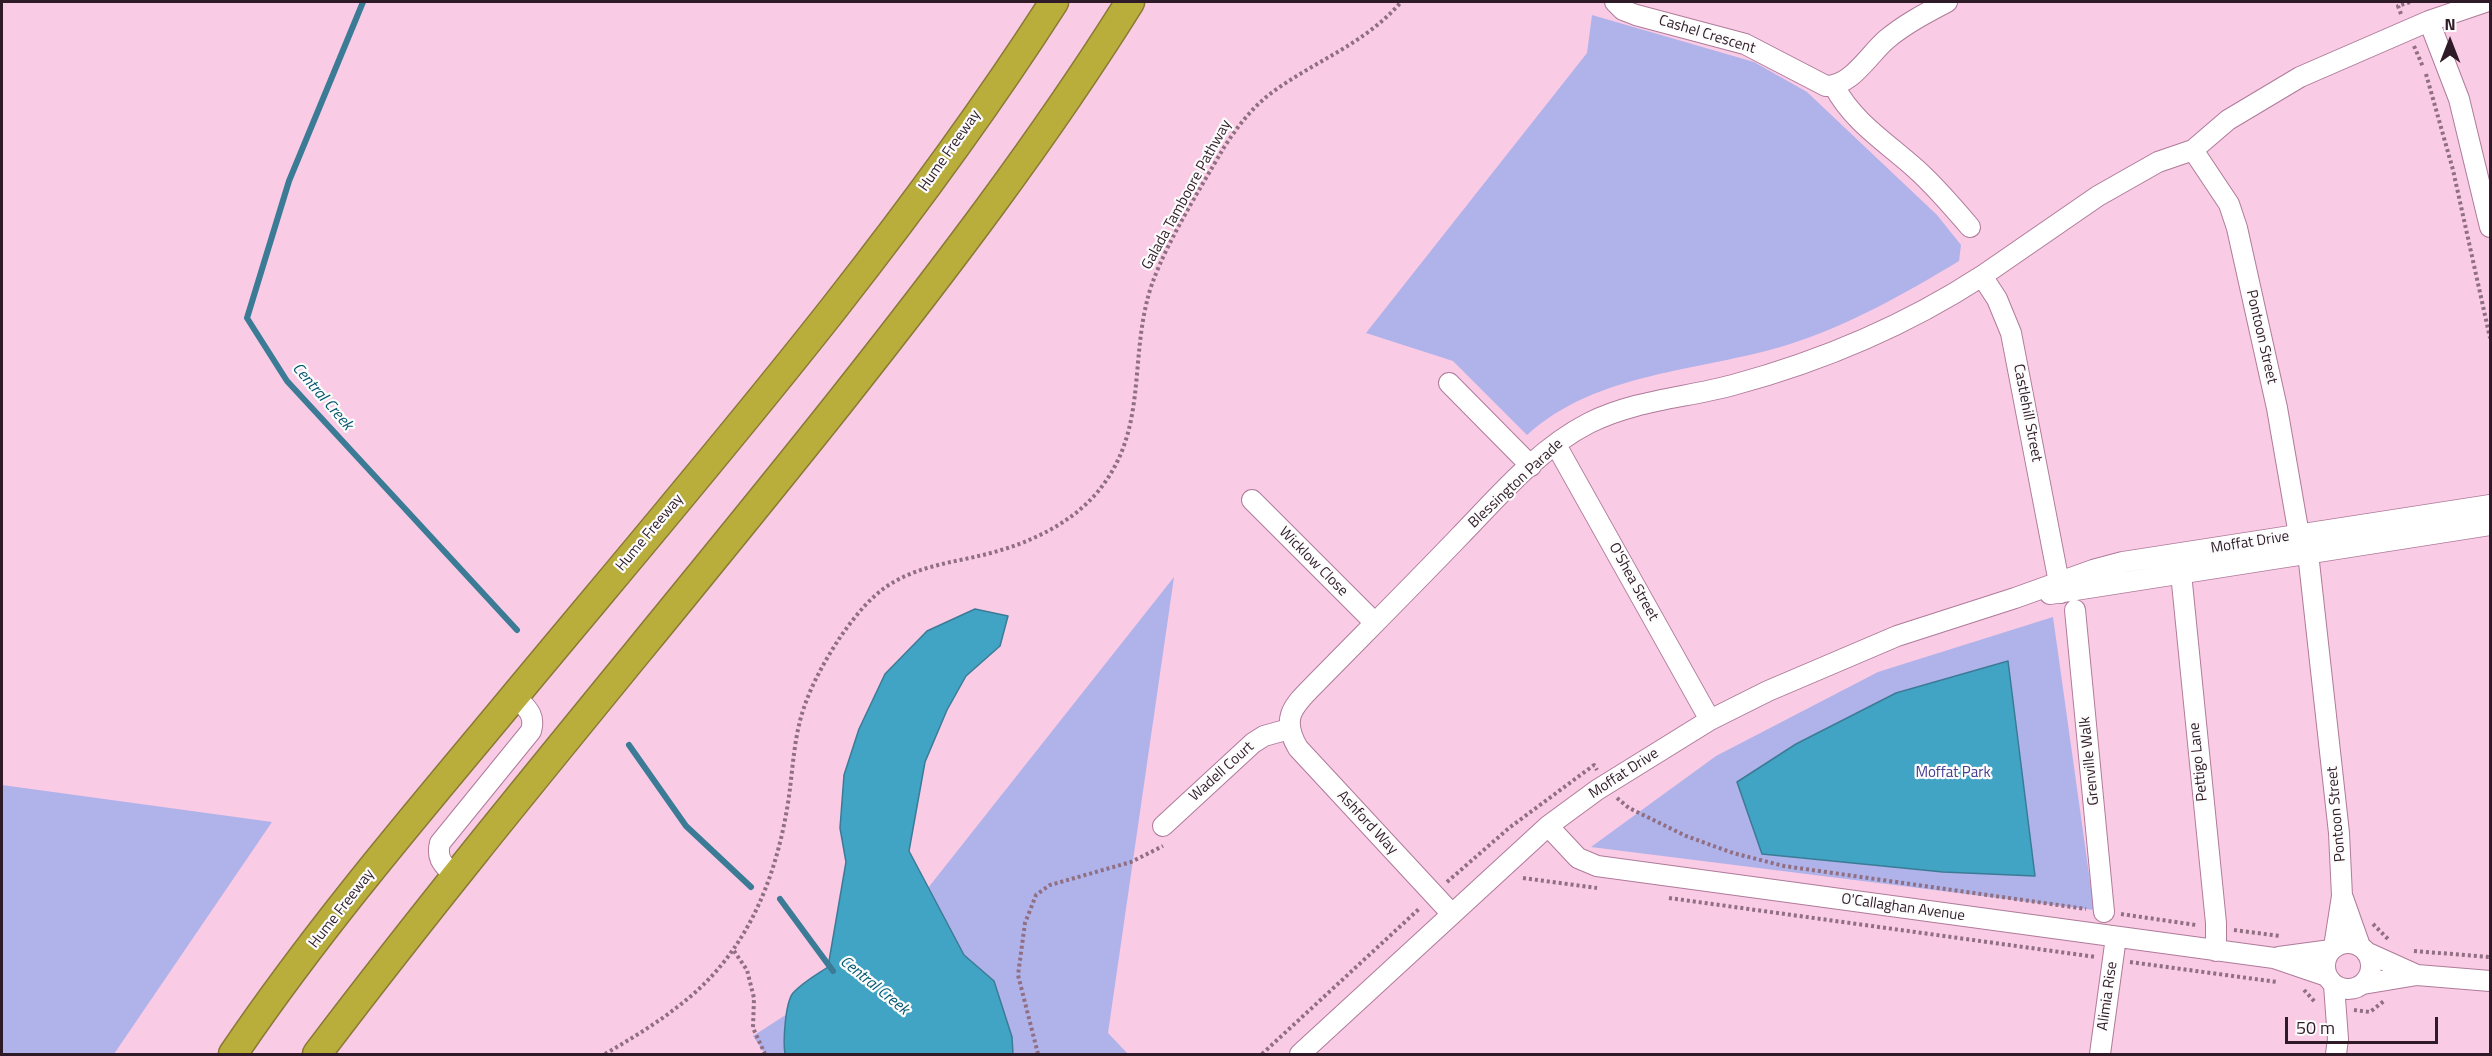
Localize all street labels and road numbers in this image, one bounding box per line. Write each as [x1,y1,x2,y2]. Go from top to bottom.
street label: Cashel Crescent [1657,12,1757,58]
street label: Hume Freeway [915,107,985,195]
street label: Galada Tamboore Pathway [1138,117,1236,273]
street label: Pontoon Street [2241,288,2281,386]
street label: Castlehill Street [2009,363,2045,463]
street label: Blessington Parade [1465,436,1567,532]
street label: Hume Freeway [612,491,688,575]
street label: Wicklow Close [1275,524,1351,600]
street label: Moffat Drive [2209,528,2291,558]
street label: O'Shea Street [1604,540,1662,624]
street label: Grenville Walk [2076,716,2104,806]
street label: Pettigo Lane [2186,722,2212,802]
street label: Wadell Court [1186,738,1258,806]
street label: Moffat Drive [1586,745,1662,803]
street label: Pontoon Street [2324,765,2350,863]
street label: Ashford Way [1333,787,1401,859]
street label: Hume Freeway [306,866,378,952]
street label: O'Callaghan Avenue [1840,890,1966,926]
street label: Alimia Rise [2094,960,2122,1032]

